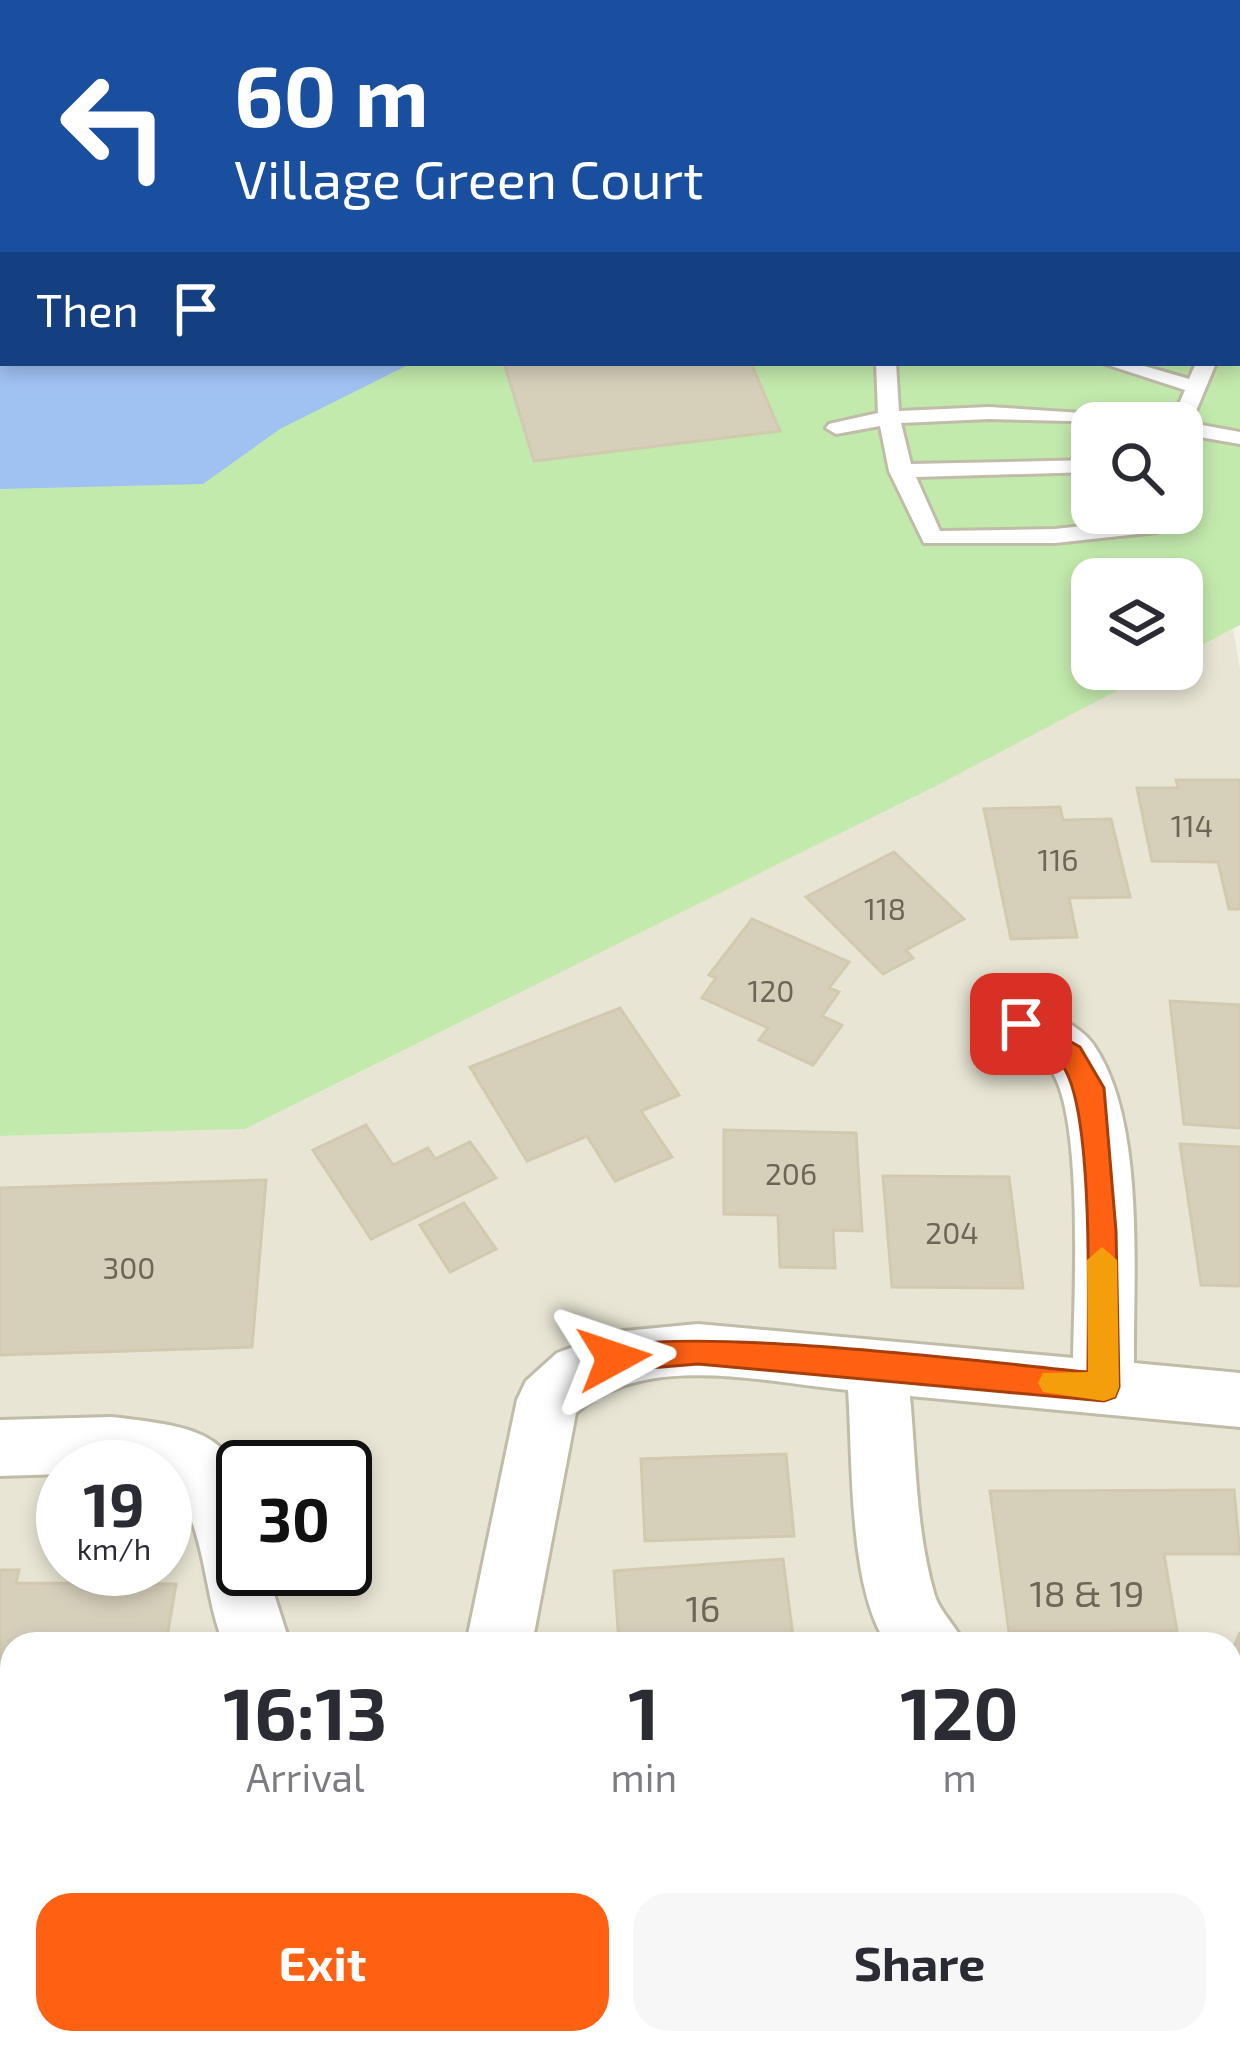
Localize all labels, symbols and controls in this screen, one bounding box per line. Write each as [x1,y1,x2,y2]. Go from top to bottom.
text: 60 m [234,43,429,144]
icon: left [36,48,192,204]
text: Village Green Court [234,145,704,210]
icon: arrive [163,276,229,342]
text: Then [36,282,139,336]
map controls [1071,402,1203,690]
button: search [1071,402,1203,534]
button: layers [1071,558,1203,690]
house number: 114 [1171,807,1213,843]
house number: 116 [1037,841,1079,877]
house number: 118 [864,890,906,926]
house number: 120 [748,972,794,1008]
pin [970,973,1072,1075]
icon: arrive [988,991,1054,1057]
house number: 206 [765,1155,817,1191]
house number: 204 [925,1214,979,1250]
house number: 300 [103,1249,155,1285]
position arrow [551,1295,677,1421]
speed limit sign: 30 [216,1440,372,1596]
text: 19 [83,1467,145,1539]
text: km/h [77,1530,151,1566]
house number: 18 & 19 [1030,1571,1144,1614]
house number: 16 [686,1586,720,1629]
text: 16:13 [223,1668,387,1754]
text: 1 [628,1668,659,1754]
text: 120 [900,1668,1019,1754]
text: Arrival [246,1753,365,1800]
text: min [611,1753,677,1800]
text: m [942,1753,977,1800]
button: Exit [36,1893,609,2031]
button: Share [633,1893,1206,2031]

